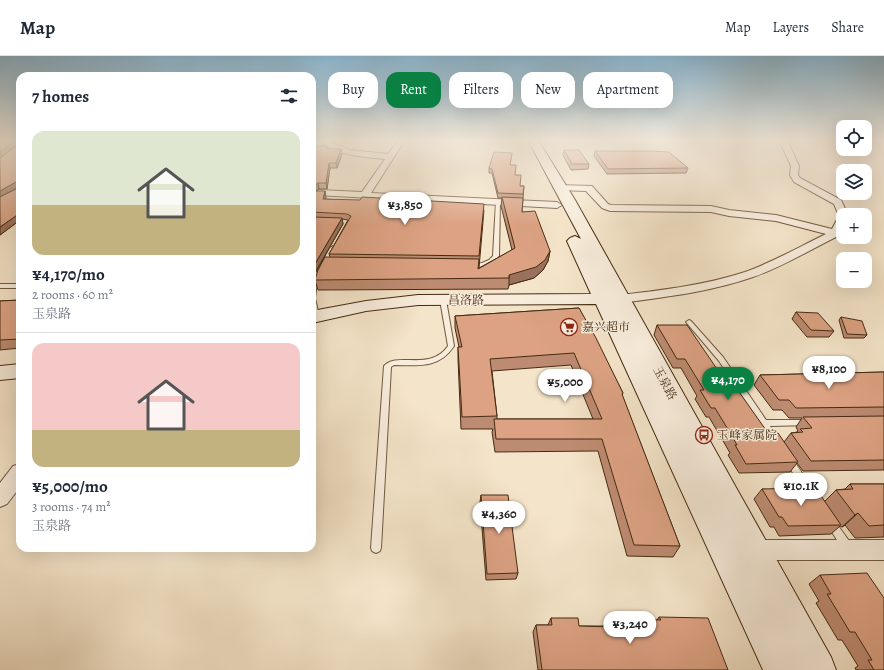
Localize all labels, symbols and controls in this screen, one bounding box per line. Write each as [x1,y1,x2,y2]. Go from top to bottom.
text: Map [20,15,55,41]
text: Map [725,18,751,37]
text: Layers [773,18,809,37]
text: Share [831,18,864,37]
chip: Buy [328,72,378,108]
chip: Rent [386,72,441,108]
chip: Filters [449,72,513,108]
chip: New [521,72,575,108]
chip: Apartment [583,72,673,108]
text: 7 homes [32,85,89,108]
icon: filters [278,85,300,107]
map controls [836,120,872,288]
button: locate [836,120,872,156]
icon: home [130,157,202,229]
button: layers [836,164,872,200]
pin: ¥3,850 [372,192,438,226]
text: ¥3,850 [388,196,422,213]
button: + [836,208,872,244]
button: − [836,252,872,288]
text: ¥4,170/mo [32,263,105,286]
text: 2 rooms · 60 m² [32,286,113,303]
street label: 昌洛路 [448,292,484,308]
text: 玉泉路 [32,305,71,322]
supermarket icon: 嘉兴超市 [559,317,579,337]
place label: 嘉兴超市 [582,319,630,335]
pin: ¥8,100 [796,356,862,390]
text: ¥8,100 [812,360,846,377]
street label: 玉泉路 [649,363,681,403]
pin: ¥4,170 [695,367,761,401]
icon: home [130,369,202,441]
pin: ¥5,000 [532,369,598,403]
text: ¥4,170 [711,371,745,388]
text: ¥5,000 [547,373,583,390]
bus stop icon: 玉峰家属院 [694,425,714,445]
place label: 玉峰家属院 [717,427,777,443]
pin: ¥10.1K [768,473,834,507]
text: ¥5,000/mo [32,475,108,498]
text: ¥10.1K [783,477,819,494]
text: 3 rooms · 74 m² [32,498,111,515]
pin: ¥4,360 [466,501,532,535]
text: ¥4,360 [481,505,517,522]
text: 玉泉路 [32,517,71,534]
pin: ¥3,240 [597,611,663,645]
text: ¥3,240 [612,615,648,632]

